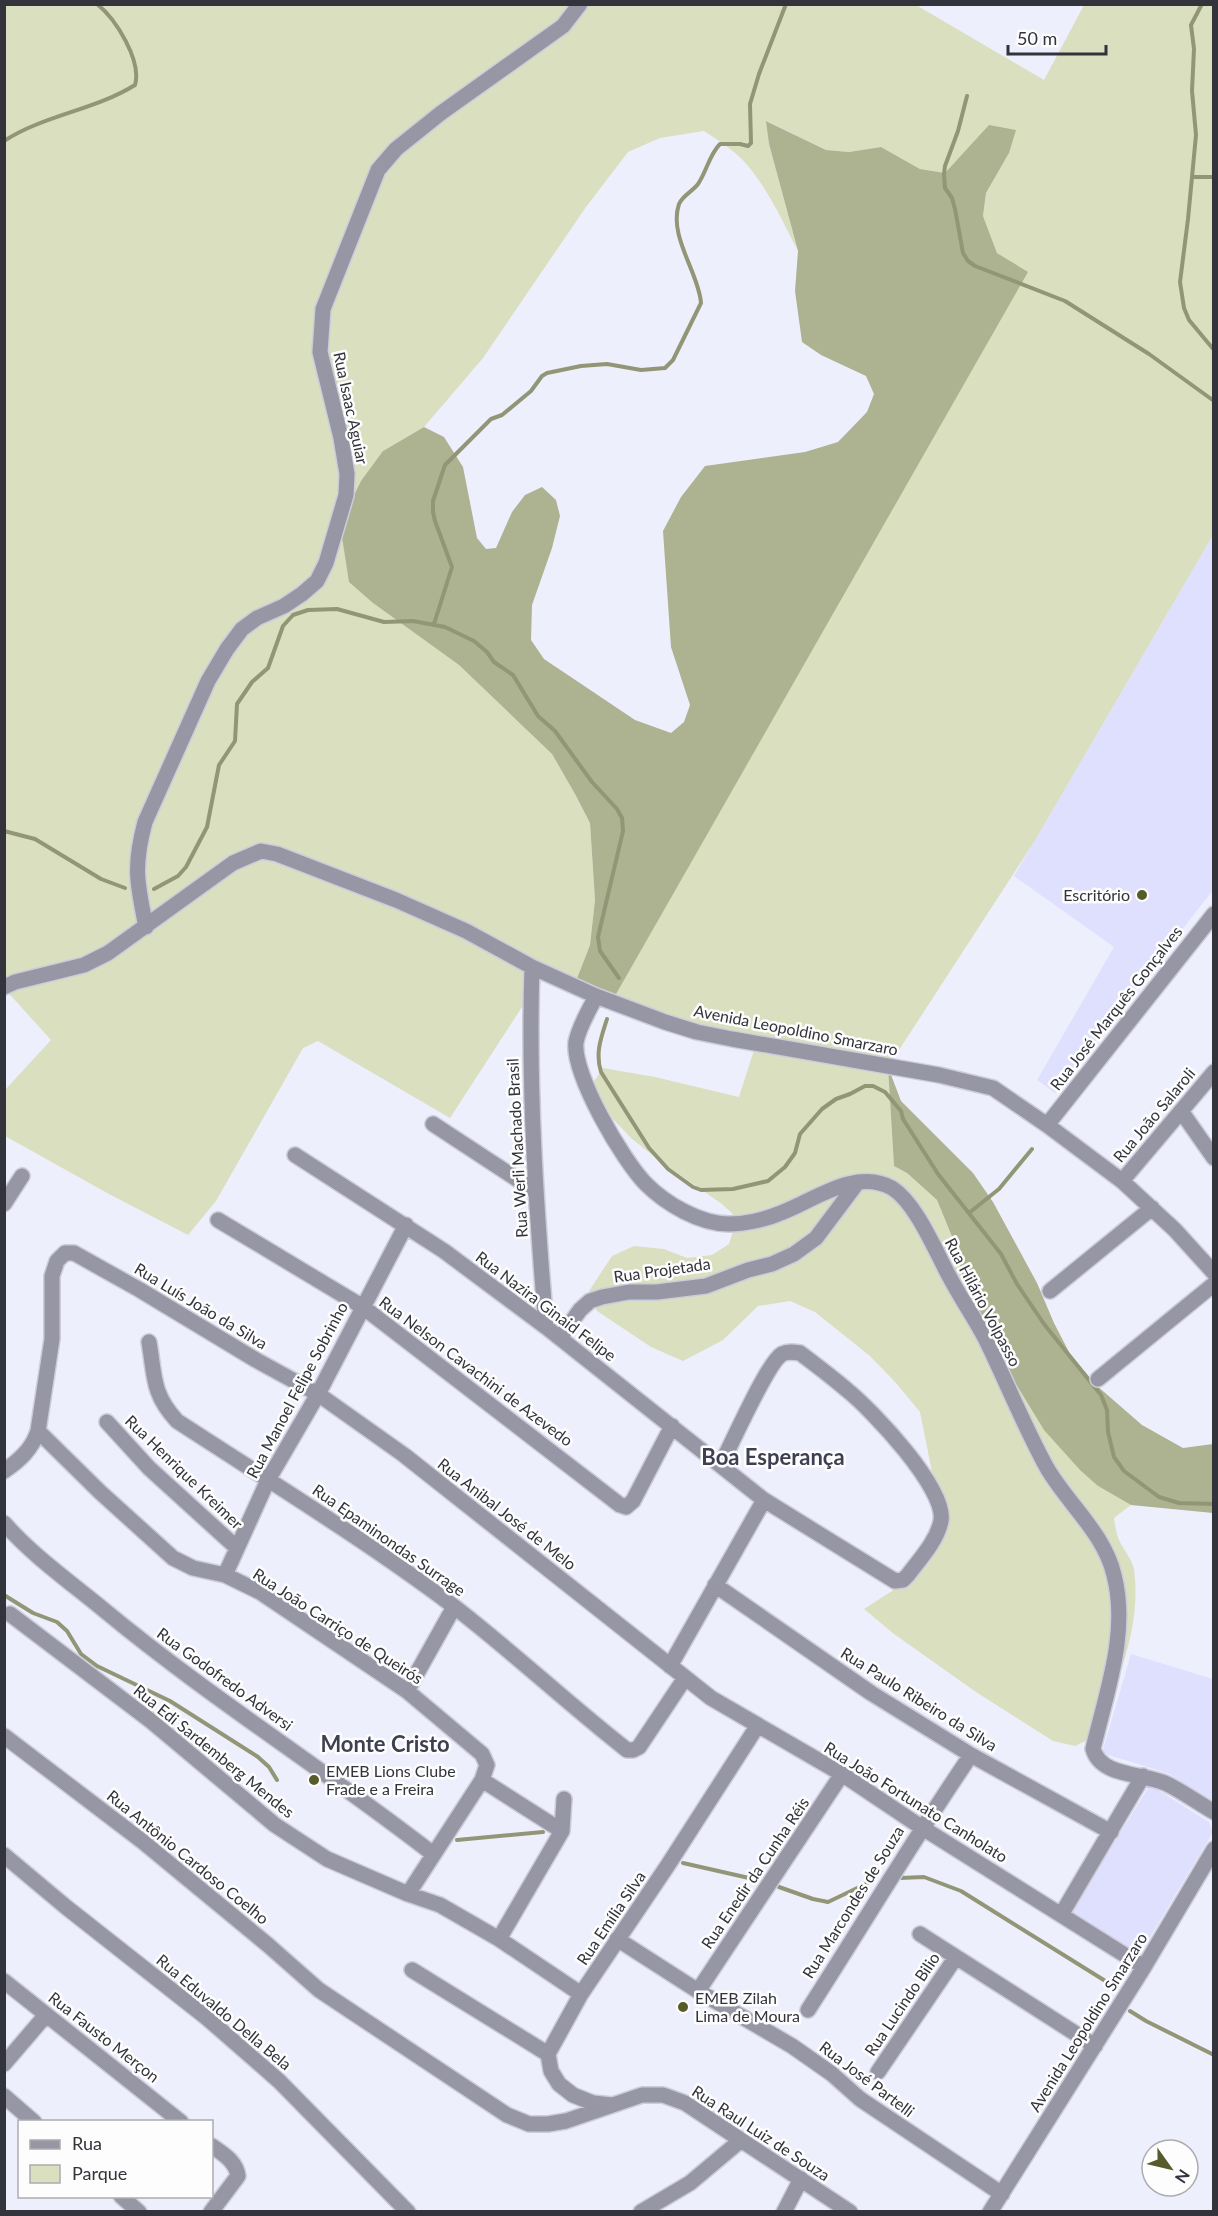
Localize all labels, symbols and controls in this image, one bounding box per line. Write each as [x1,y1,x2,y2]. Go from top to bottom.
scale bar [1008,18,1106,56]
text: 50 m [1017,27,1057,49]
street label: Rua Isaac Aguiar [330,350,373,466]
place label: Escritório [1063,885,1130,904]
marker: Escritório [1135,888,1149,902]
street label: Rua José Marquês Gonçalves [1046,922,1186,1094]
street label: Avenida Leopoldino Smarzaro [692,1000,900,1059]
street label: Rua Werli Machado Brasil [502,1058,531,1238]
street label: Rua João Salaroli [1109,1064,1199,1166]
street label: Rua Hilário Volpasso [942,1234,1025,1369]
street label: Rua Nazira Ginaid Felipe [473,1247,620,1364]
street label: Rua Projetada [612,1253,712,1286]
street label: Rua Luís João da Silva [131,1258,271,1353]
street label: Rua Nelson Cavachini de Azevedo [376,1292,577,1450]
street label: Rua Manoel Felipe Sobrinho [242,1298,351,1481]
street label: Rua Henrique Kreimer [122,1411,247,1533]
district label: Boa Esperança [701,1443,845,1470]
street label: Rua Anibal José de Melo [434,1454,580,1574]
street label: Rua Epaminondas Surrage [309,1480,469,1600]
street label: Rua João Carriço de Queirós [250,1564,427,1688]
street label: Rua Godofredo Adversi [154,1623,297,1734]
street label: Rua Paulo Ribeiro da Silva [838,1643,1001,1755]
street label: Rua Edi Sardemberg Mendes [130,1680,298,1821]
district label: Monte Cristo [320,1730,450,1757]
street label: Rua João Fortunato Canholato [821,1737,1011,1866]
place label: EMEB Lions Clube Frade e a Freira [326,1761,456,1798]
marker: EMEB Lions Clube Frade e a Freira [307,1773,321,1787]
street label: Rua Antônio Cardoso Coelho [104,1785,273,1928]
street label: Rua Enedir da Cunha Réis [697,1793,812,1952]
street label: Rua Marcondes de Souza [798,1822,907,1981]
street label: Rua Emília Silva [572,1867,649,1968]
street label: Avenida Leopoldino Smarzaro [1025,1929,1151,2115]
street label: Rua Lucindo Bilio [860,1948,943,2059]
street label: Rua Eduvaldo Della Bela [153,1950,295,2073]
street label: Rua Fausto Merçon [45,1987,163,2086]
place label: EMEB Zilah Lima de Moura [695,1988,800,2025]
marker: EMEB Zilah Lima de Moura [676,2000,690,2014]
street label: Rua José Partelli [816,2037,918,2120]
street label: Rua Raul Luiz de Souza [689,2081,834,2184]
legend [18,2120,213,2198]
text: Rua [72,2132,102,2154]
north arrow [1140,2138,1200,2198]
text: Parque [72,2162,127,2184]
text: N [1172,2166,1194,2187]

